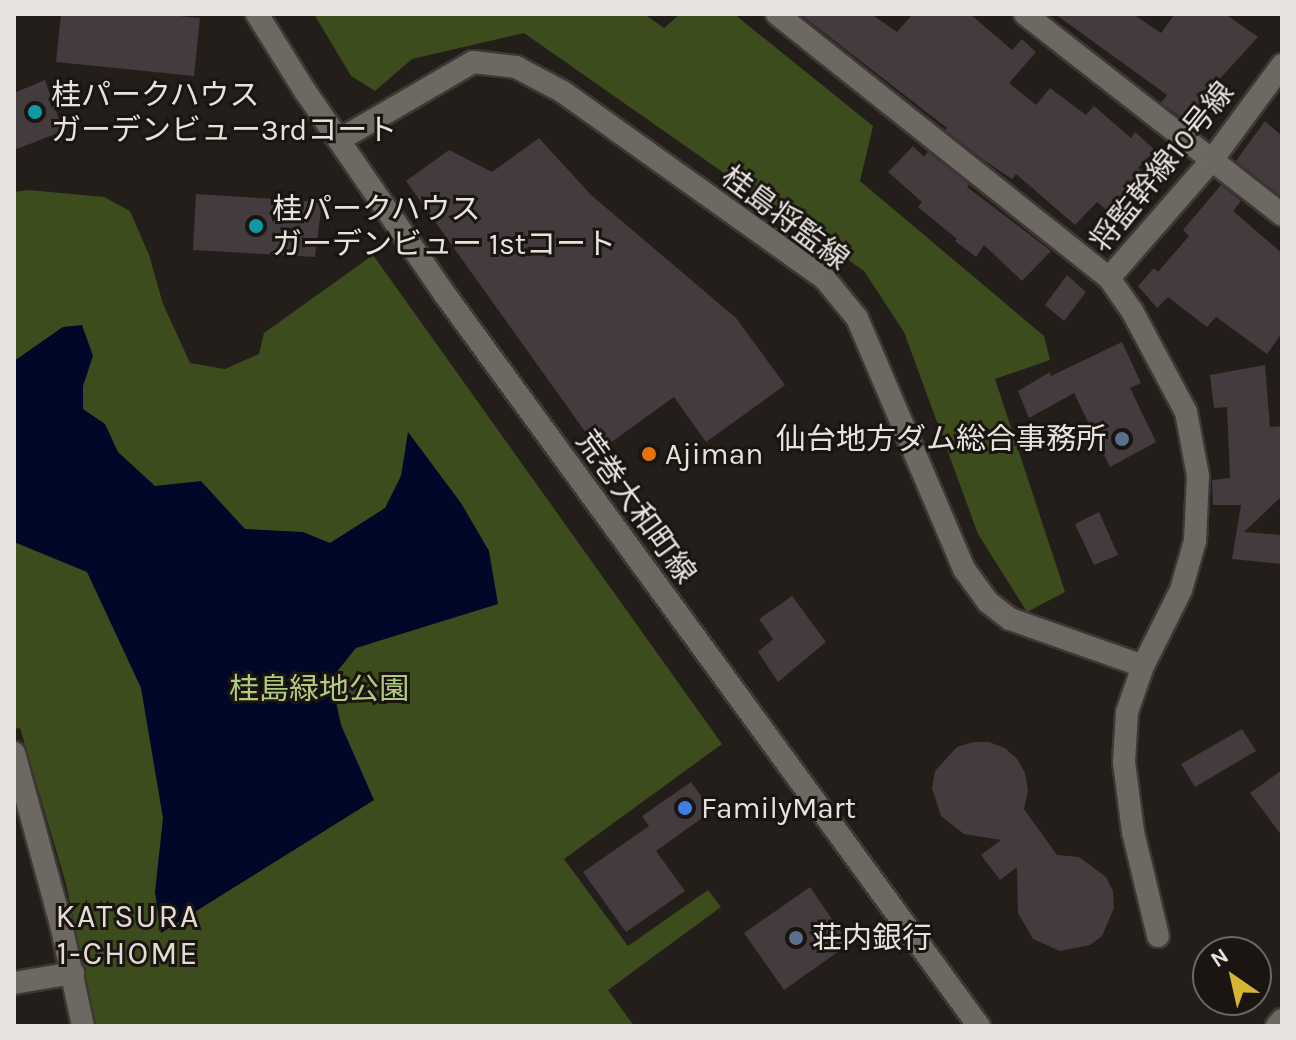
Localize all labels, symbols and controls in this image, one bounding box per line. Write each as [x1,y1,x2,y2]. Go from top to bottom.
street label: 将監幹線10号線 [1083,75,1241,259]
place label: 桂パークハウス ガーデンビュー3rdコート [51,77,397,148]
marker: 桂パークハウス ガーデンビュー3rdコート [26,103,44,121]
street label: 桂島将監線 [714,158,856,278]
place label: 桂パークハウス ガーデンビュー 1stコート [272,191,616,262]
marker: 桂パークハウス ガーデンビュー 1stコート [247,217,265,235]
place label: 仙台地方ダム総合事務所 [776,421,1106,457]
street label: 荒巻大和町線 [569,424,703,590]
marker: 仙台地方ダム総合事務所 [1113,430,1131,448]
place label: Ajiman [665,436,763,472]
marker: Ajiman [640,445,658,463]
park label: 桂島緑地公園 [229,671,409,707]
place label: FamilyMart [701,790,856,826]
marker: FamilyMart [676,799,694,817]
district label: KATSURA 1-CHOME [56,899,200,974]
place label: 荘内銀行 [812,920,932,956]
marker: 荘内銀行 [787,929,805,947]
north arrow [1192,936,1272,1016]
text: N [1206,943,1234,973]

